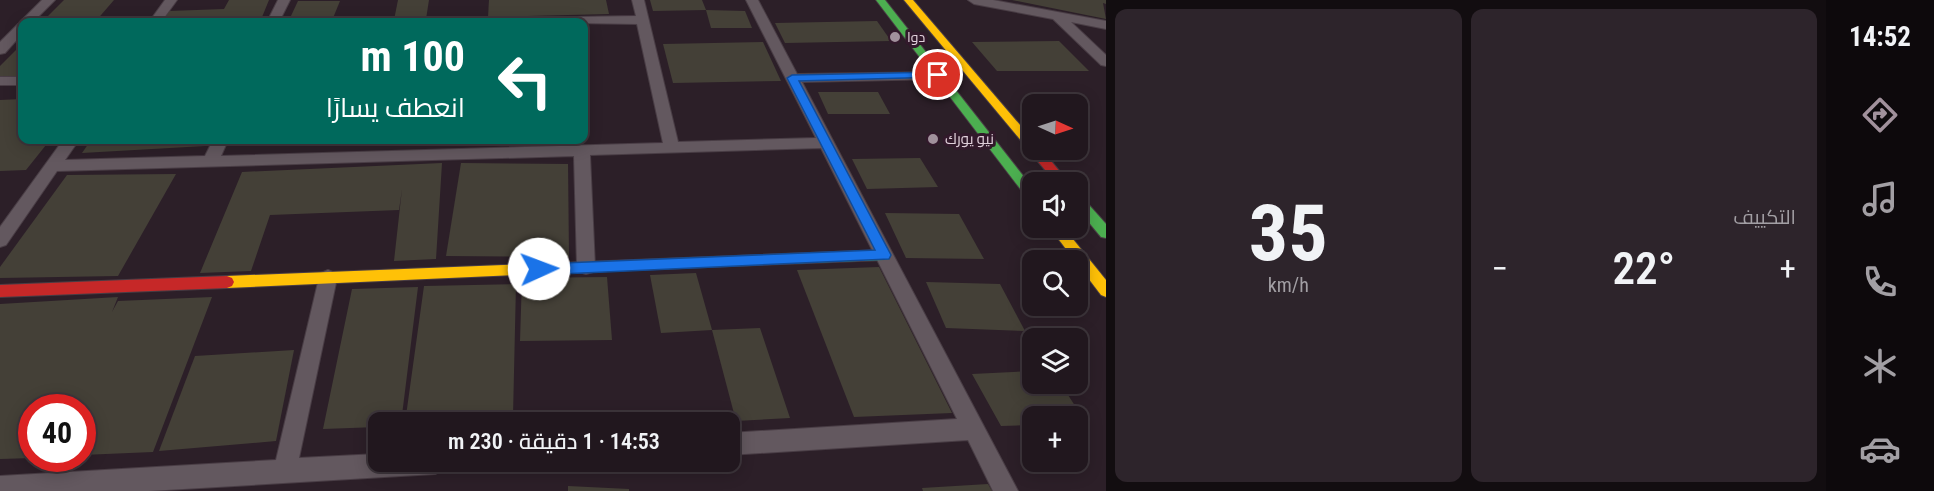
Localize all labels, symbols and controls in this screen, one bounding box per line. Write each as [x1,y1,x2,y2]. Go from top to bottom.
text: 14:52 [1849,21,1911,53]
place label: دوا [907,29,925,45]
marker: دوا [888,30,902,44]
text: 100 m [360,32,465,81]
icon: left [486,42,564,120]
pin [912,49,963,100]
icon: arrive [921,58,954,91]
text: انعطف يسارًا [326,92,465,124]
north arrow [1022,94,1088,160]
map controls [1022,94,1088,472]
icon: directions [1859,94,1901,136]
place label: نيو يورك [945,130,994,148]
marker: نيو يورك [926,132,940,146]
button: sound [1022,172,1088,238]
icon: music [1859,178,1901,220]
text: 35 [1249,188,1328,279]
text: التكييف [1733,205,1796,229]
position arrow [507,237,571,301]
text: 22° [1612,242,1675,295]
text: − [1492,249,1508,288]
text: + [1780,249,1796,288]
button: search [1022,250,1088,316]
icon: phone [1859,261,1901,303]
text: km/h [1268,273,1309,297]
button: layers [1022,328,1088,394]
icon: climate [1859,345,1901,387]
speed limit sign: 40 [18,394,96,472]
button: + [1022,406,1088,472]
icon: car [1859,428,1901,470]
text: 14:53 · 1 دقيقة · 230 m [448,429,660,454]

